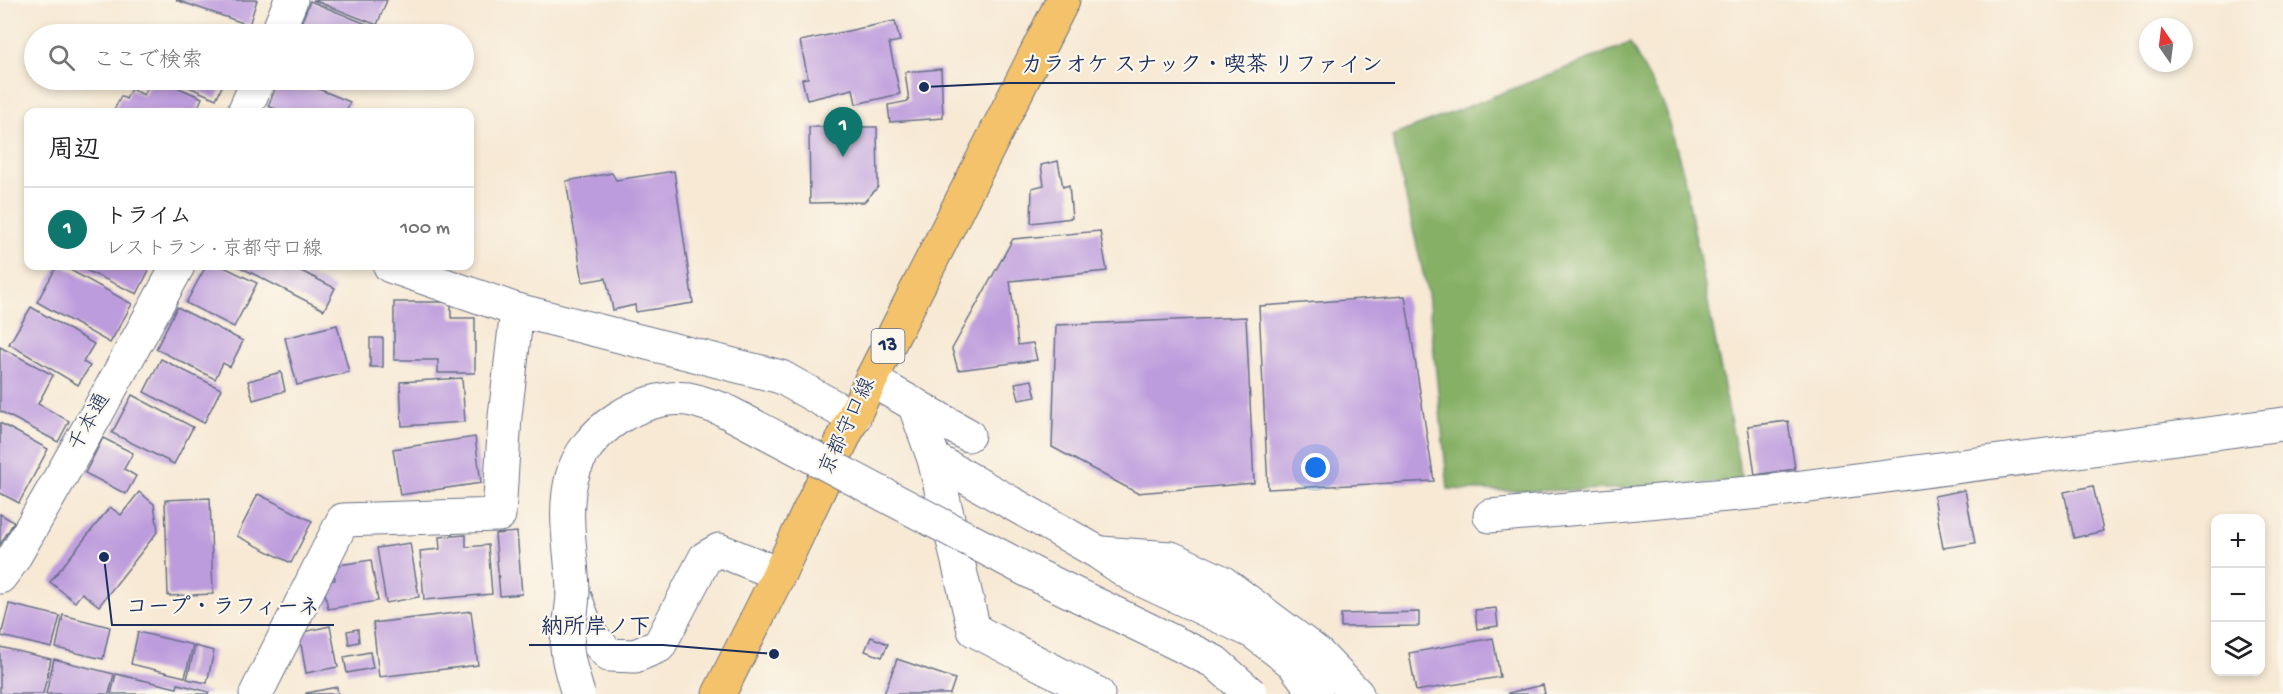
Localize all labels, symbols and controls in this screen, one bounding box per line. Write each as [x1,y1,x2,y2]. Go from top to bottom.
north arrow [2139,18,2193,72]
search box [24,24,474,90]
icon: search [45,41,78,74]
callout: カラオケ スナック・喫茶 リファイン [1009,43,1395,83]
text: ここで検索 [93,49,203,75]
text: カラオケ スナック・喫茶 リファイン [1021,53,1383,80]
pin: 1 [824,108,862,157]
text: 周辺 [48,137,100,168]
text: トライム [105,205,192,231]
text: 1 [63,218,72,241]
text: 100 m [400,218,450,241]
text: レストラン · 京都守口線 [105,239,322,262]
road number: 13 [872,329,904,363]
street label: 京都守口線 [815,374,883,480]
street label: 千本通 [64,389,117,457]
your location [1301,453,1330,482]
map controls [2211,514,2265,676]
button: + [2211,514,2265,568]
button: − [2211,568,2265,622]
callout: コープ・ラフィーネ [112,585,334,625]
text: コープ・ラフィーネ [126,595,320,622]
callout: 納所岸ノ下 [529,605,663,645]
text: 納所岸ノ下 [541,614,651,642]
button: layers [2211,622,2265,676]

